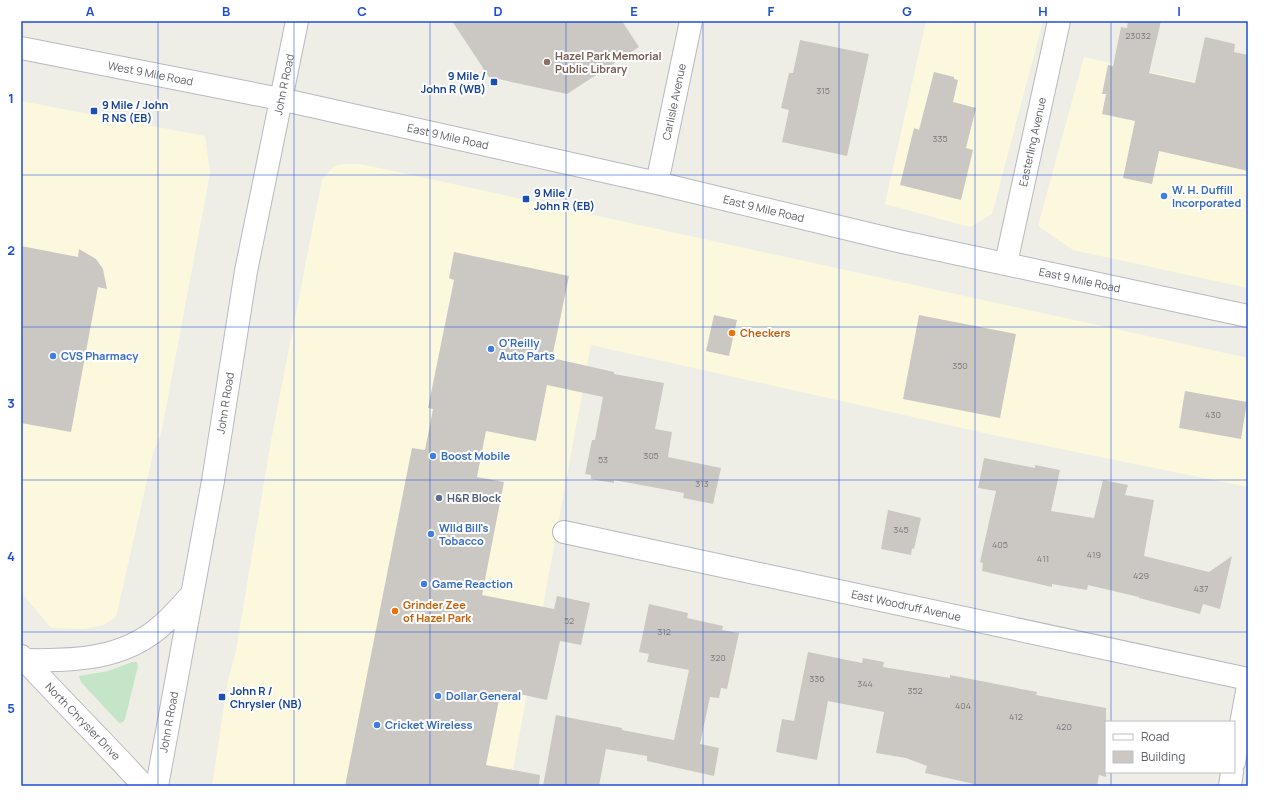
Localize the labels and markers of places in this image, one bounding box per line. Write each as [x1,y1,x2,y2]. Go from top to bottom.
place label: Hazel Park Memorial Public Library [555,48,662,76]
marker: Hazel Park Memorial Public Library [542,57,552,67]
place label: 9 Mile / John R (WB) [421,68,486,96]
marker: 9 Mile / John R (WB) [489,77,499,87]
place label: 9 Mile / John R NS (EB) [102,97,169,125]
marker: 9 Mile / John R NS (EB) [89,106,99,116]
place label: W. H. Duffill Incorporated [1172,182,1241,210]
place label: 9 Mile / John R (EB) [534,185,595,213]
marker: W. H. Duffill Incorporated [1159,191,1169,201]
marker: 9 Mile / John R (EB) [521,194,531,204]
place label: Checkers [740,325,791,340]
marker: Checkers [727,328,737,338]
place label: O'Reilly Auto Parts [499,335,555,363]
marker: O'Reilly Auto Parts [486,344,496,354]
place label: CVS Pharmacy [61,348,139,363]
marker: CVS Pharmacy [48,351,58,361]
place label: Boost Mobile [441,448,510,463]
marker: Boost Mobile [428,451,438,461]
place label: H&R Block [447,490,502,505]
marker: H&R Block [434,493,444,503]
place label: WIld Bill's Tobacco [439,520,488,548]
marker: WIld Bill's Tobacco [426,529,436,539]
place label: Game Reaction [432,576,513,591]
marker: Game Reaction [419,579,429,589]
place label: Grinder Zee of Hazel Park [403,597,472,625]
marker: Grinder Zee of Hazel Park [390,606,400,616]
place label: John R / Chrysler (NB) [230,683,302,711]
place label: Dollar General [446,688,521,703]
marker: Dollar General [433,691,443,701]
marker: John R / Chrysler (NB) [217,692,227,702]
place label: Cricket Wireless [385,717,472,732]
marker: Cricket Wireless [372,720,382,730]

